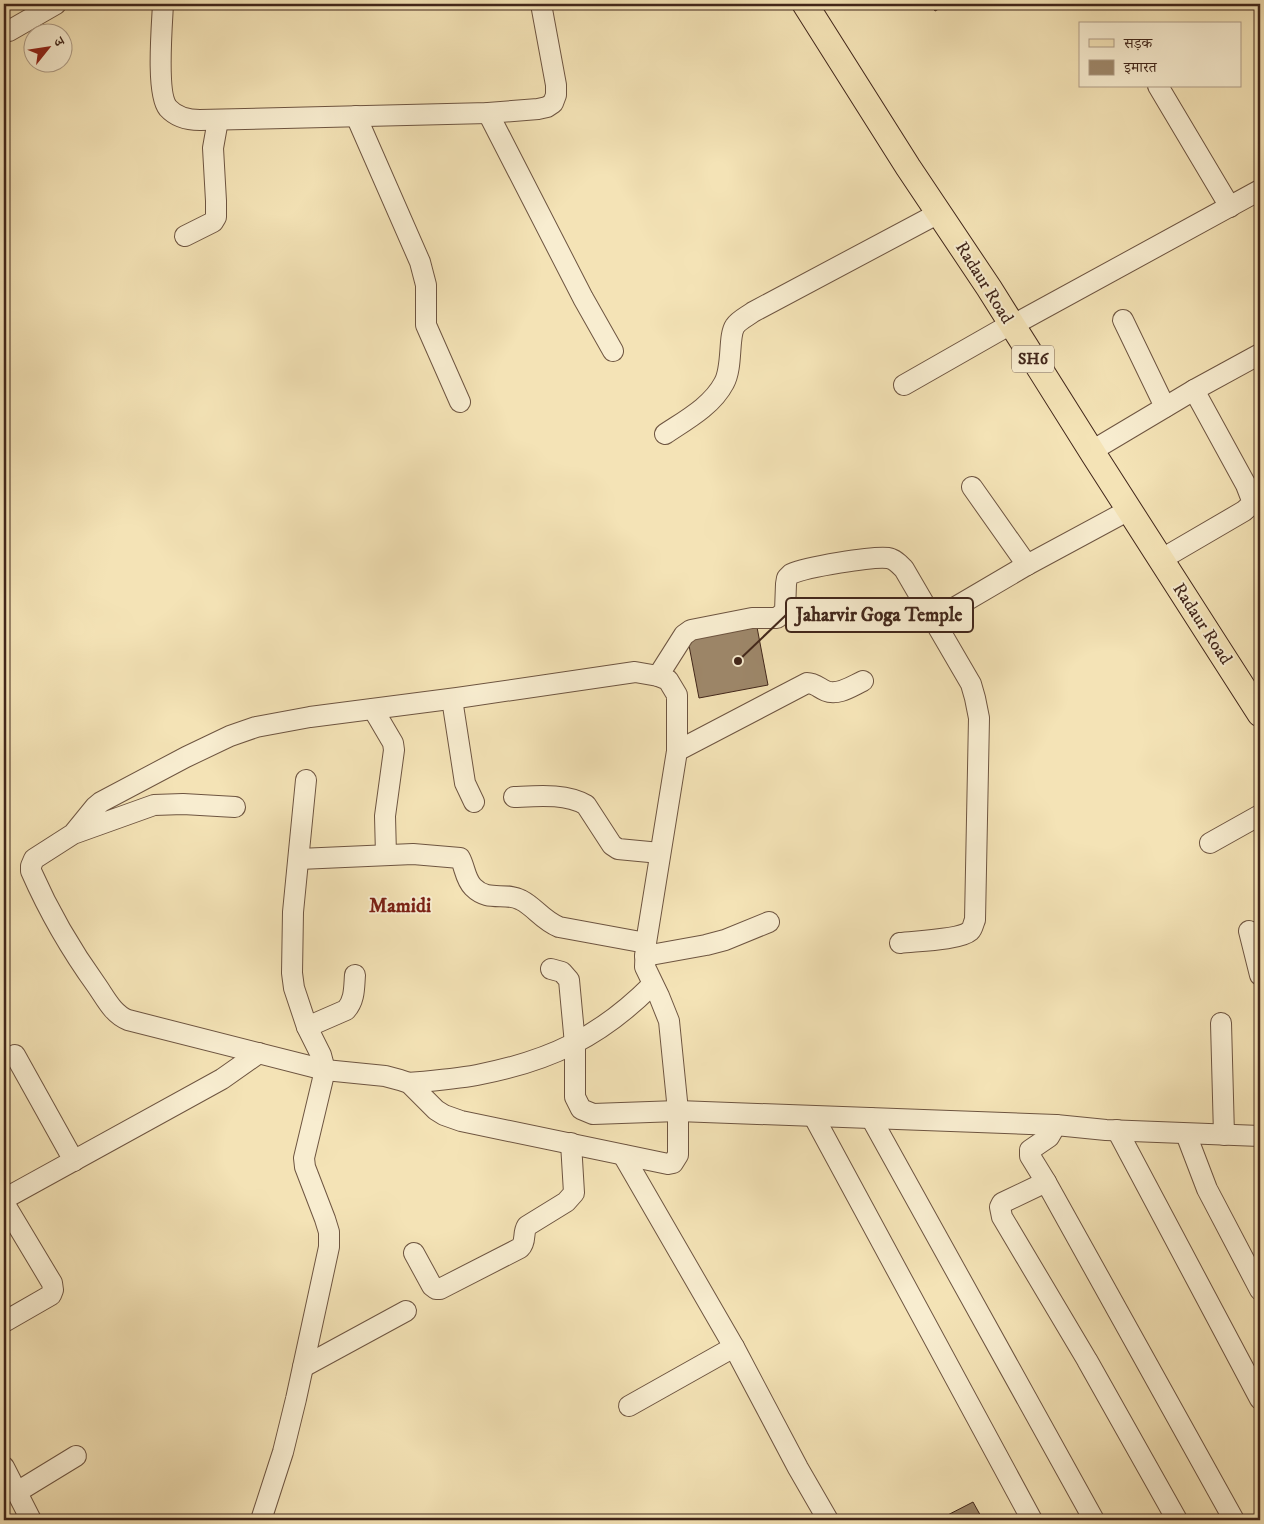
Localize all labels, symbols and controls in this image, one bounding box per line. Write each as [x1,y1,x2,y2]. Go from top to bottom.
north arrow [22,22,72,72]
legend [1079,22,1242,88]
text: उ [48,34,68,50]
text: सड़क [1123,34,1153,53]
text: इमारत [1123,58,1158,77]
street label: Radaur Road [950,238,1018,328]
road number: SH6 [1012,346,1054,372]
street label: Radaur Road [1168,579,1236,669]
callout: Jaharvir Goga Temple [786,598,973,632]
text: Jaharvir Goga Temple [794,604,962,627]
district label: Mamidi [369,894,431,919]

